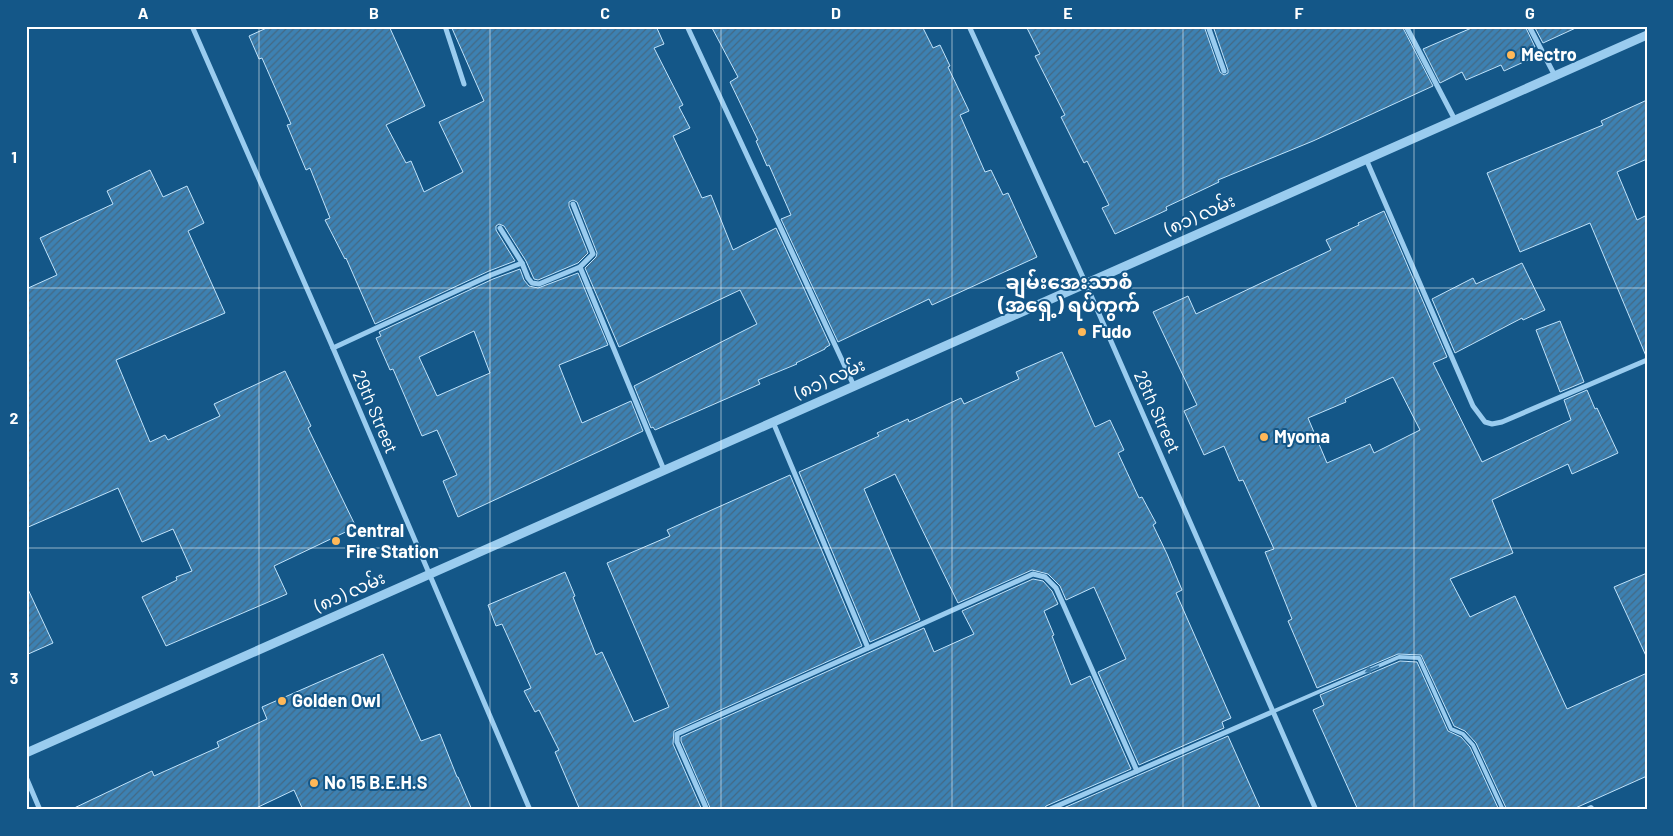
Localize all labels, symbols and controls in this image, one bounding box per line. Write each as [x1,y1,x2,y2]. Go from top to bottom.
text: A [138,3,149,22]
text: B [369,3,379,22]
text: C [600,3,610,22]
text: D [831,3,841,22]
text: E [1063,3,1073,22]
text: F [1295,3,1304,22]
text: G [1525,3,1535,22]
place label: Mectro [1521,43,1577,65]
marker: Mectro [1505,49,1517,61]
text: 1 [11,147,17,166]
street label: (၈၁) လမ်း [1160,188,1238,240]
district label: ချမ်းအေးသာစံ (အရှေ့) ရပ်ကွက် [997,269,1140,321]
place label: Fudo [1092,320,1131,342]
marker: Fudo [1076,326,1088,338]
street label: (၈၁) လမ်း [790,352,868,404]
street label: 29th Street [349,367,403,456]
street label: 28th Street [1130,367,1186,456]
text: 2 [10,408,19,427]
place label: Myoma [1274,425,1330,447]
marker: Myoma [1258,431,1270,443]
place label: Central Fire Station [346,519,439,562]
marker: Central Fire Station [330,535,342,547]
street label: (၈၁) လမ်း [310,565,388,617]
one-way arrow [1365,665,1379,673]
text: 3 [10,668,18,687]
place label: Golden Owl [292,689,381,711]
marker: Golden Owl [276,695,288,707]
place label: No 15 B.E.H.S [324,771,428,793]
marker: No 15 B.E.H.S [308,777,320,789]

